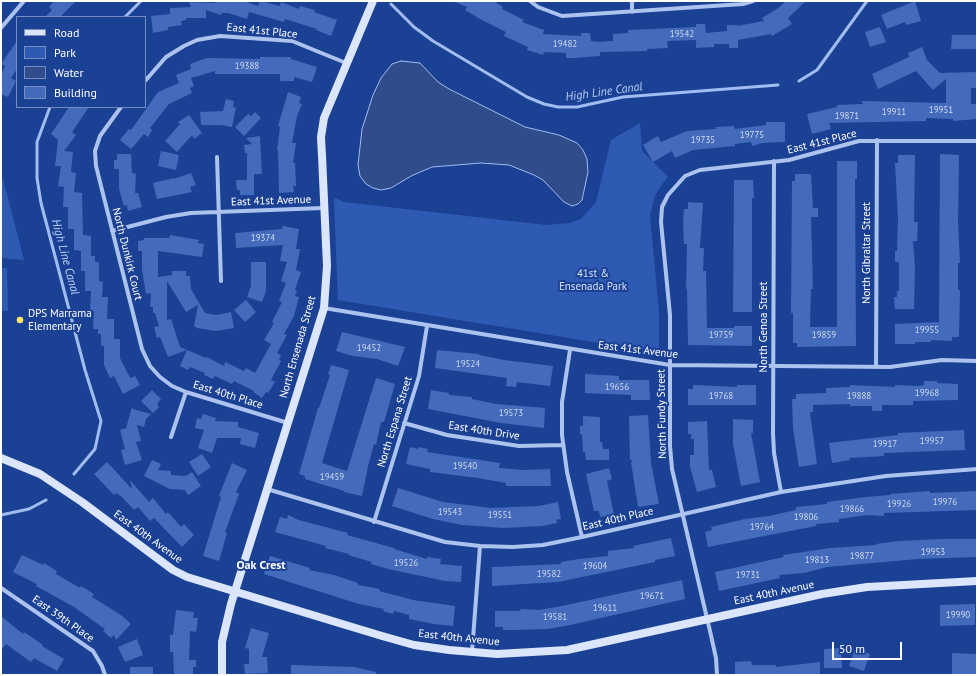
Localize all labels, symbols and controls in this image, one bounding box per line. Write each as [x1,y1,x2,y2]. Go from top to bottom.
legend [16,16,146,108]
street label: East 41st Place [226,21,298,41]
text: Road [54,25,79,40]
house number: 19542 [670,29,694,39]
house number: 19482 [553,39,577,49]
text: Park [54,45,76,60]
house number: 19388 [235,61,259,71]
text: Water [54,65,84,80]
water label: High Line Canal [565,79,643,105]
text: Building [54,85,97,100]
house number: 19951 [929,105,953,115]
house number: 19911 [882,107,906,117]
house number: 19871 [835,111,859,121]
street label: East 41st Place [786,127,858,157]
house number: 19775 [740,130,764,140]
house number: 19735 [691,135,715,145]
street label: East 41st Avenue [231,193,311,209]
street label: North Gibraltar Street [860,202,874,304]
street label: North Dunkirk Court [109,206,145,302]
water label: High Line Canal [48,218,82,296]
house number: 19374 [251,233,275,243]
park label: 41st & Ensenada Park [559,267,627,293]
street label: North Genoa Street [757,282,771,372]
street label: North Ensenada Street [277,294,319,400]
place label: DPS Marrama Elementary [28,307,92,333]
marker: DPS Marrama Elementary [15,315,25,325]
house number: 19955 [915,325,939,335]
house number: 19759 [709,330,733,340]
house number: 19859 [812,330,836,340]
street label: East 41st Avenue [597,339,679,361]
house number: 19452 [357,343,381,353]
house number: 19524 [456,359,480,369]
street label: North Fundy Street [655,369,669,459]
street label: North Espana Street [375,375,415,469]
street label: East 40th Place [191,378,265,412]
house number: 19656 [605,382,629,392]
house number: 19968 [915,388,939,398]
house number: 19768 [709,391,733,401]
house number: 19888 [847,391,871,401]
house number: 19573 [499,408,523,418]
street label: East 40th Drive [447,419,521,443]
house number: 19957 [920,436,944,446]
house number: 19917 [873,439,897,449]
house number: 19540 [453,461,477,471]
house number: 19459 [320,472,344,482]
house number: 19976 [933,497,957,507]
house number: 19926 [887,499,911,509]
street label: East 40th Place [581,504,655,534]
house number: 19866 [840,504,864,514]
house number: 19543 [438,507,462,517]
street label: East 40th Avenue [111,508,185,566]
house number: 19551 [488,510,512,520]
house number: 19806 [794,512,818,522]
house number: 19764 [750,522,774,532]
house number: 19953 [921,547,945,557]
house number: 19877 [850,551,874,561]
house number: 19813 [805,555,829,565]
house number: 19526 [394,558,418,568]
district label: Oak Crest [236,559,286,573]
house number: 19604 [583,561,607,571]
house number: 19582 [537,569,561,579]
house number: 19731 [736,570,760,580]
street label: East 40th Avenue [733,578,815,608]
house number: 19671 [640,591,664,601]
street label: East 39th Place [30,593,96,645]
house number: 19611 [593,603,617,613]
house number: 19990 [946,610,970,620]
house number: 19581 [543,612,567,622]
street label: East 40th Avenue [418,627,500,649]
scale bar [834,634,904,660]
text: 50 m [839,641,865,656]

